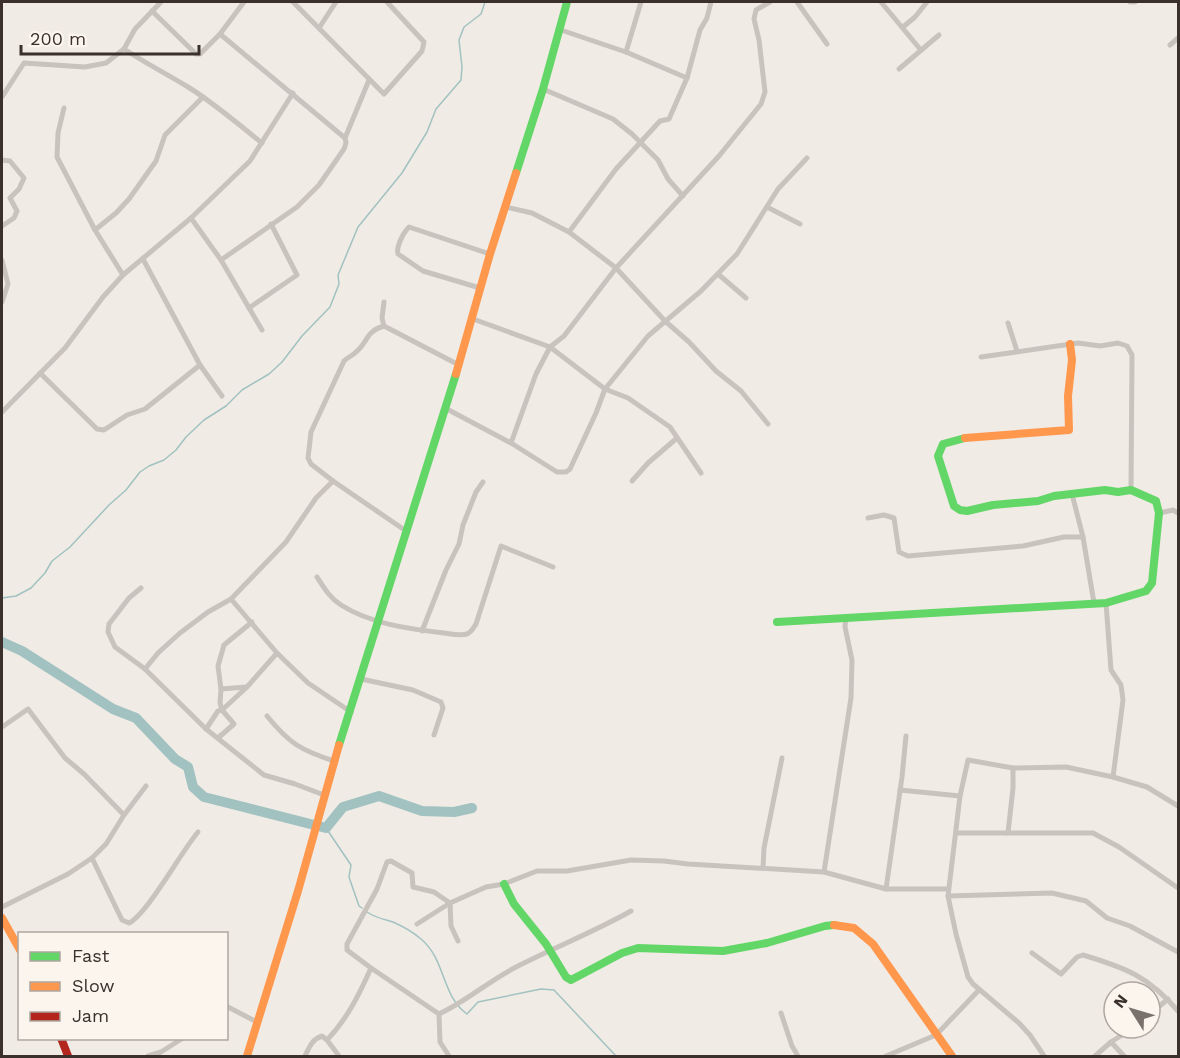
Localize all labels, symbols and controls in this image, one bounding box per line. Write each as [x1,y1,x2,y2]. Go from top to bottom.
scale bar [21,18,200,56]
text: 200 m [30,28,86,49]
legend [18,932,228,1040]
text: Fast [72,945,110,966]
text: Slow [72,975,115,996]
north arrow [1102,980,1162,1040]
text: N [1109,991,1132,1012]
text: Jam [72,1005,109,1026]

